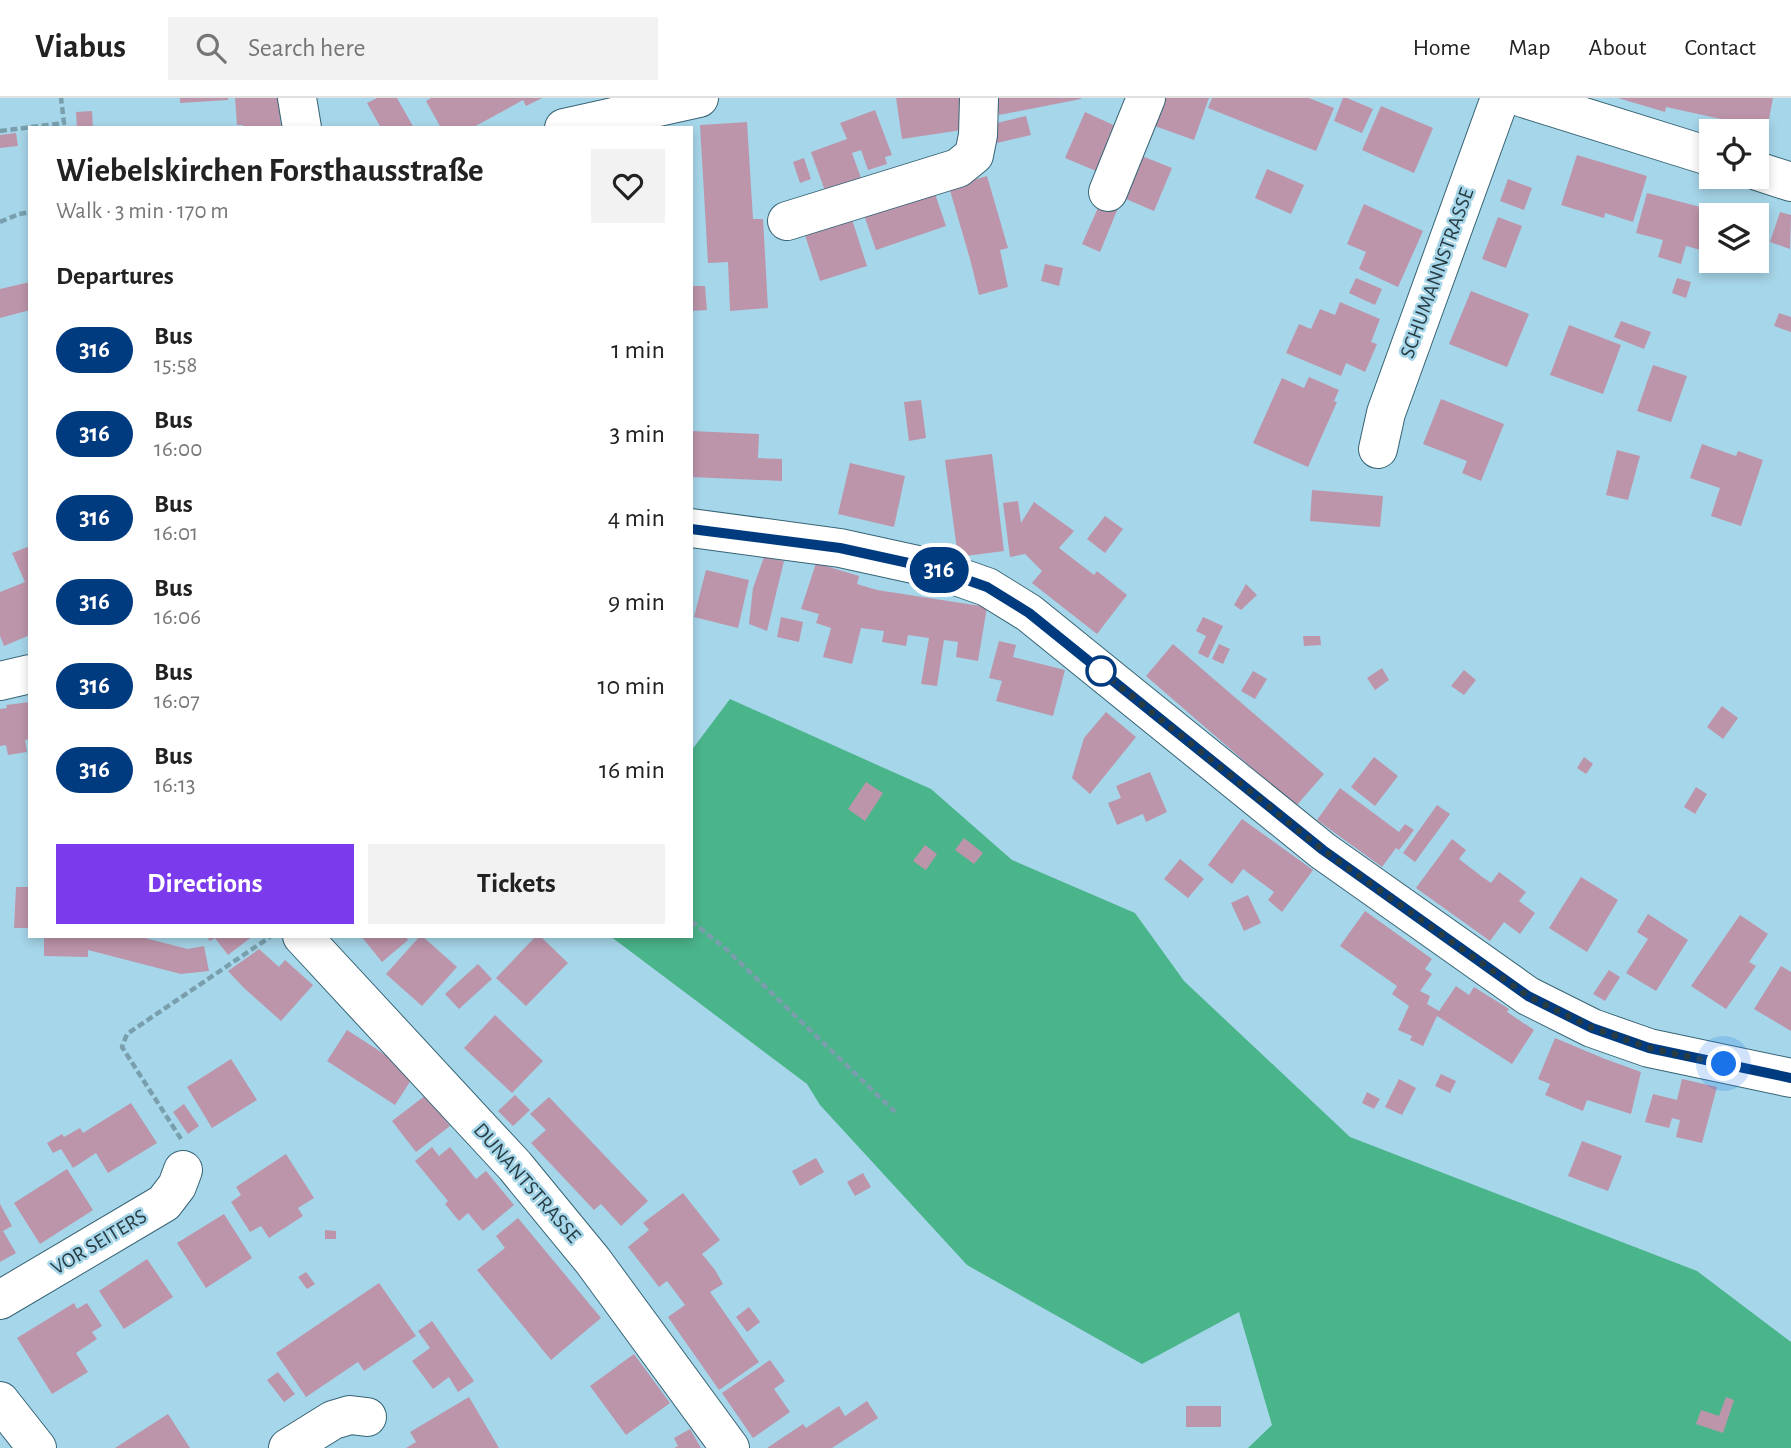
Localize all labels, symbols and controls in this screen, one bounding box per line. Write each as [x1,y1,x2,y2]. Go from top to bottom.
search box [168,17,658,80]
icon: search [192,29,230,67]
text: Viabus [35,31,126,64]
text: Search here [248,35,366,61]
text: Home [1413,36,1471,60]
text: Map [1509,36,1551,60]
text: About [1589,36,1646,60]
text: Contact [1684,36,1756,60]
map controls [1699,119,1769,273]
button: locate [1699,119,1769,189]
button: heart [591,149,665,223]
text: Wiebelskirchen Forsthausstraße [56,155,484,188]
street label: SCHUMANNSTRASSE [1396,185,1478,361]
text: Walk · 3 min · 170 m [56,200,229,223]
button: layers [1699,203,1769,273]
text: Departures [56,263,174,289]
text: Bus [154,323,193,349]
text: 1 min [611,337,665,363]
text: 316 [79,338,110,362]
text: 15:58 [154,354,197,377]
text: Bus [154,407,193,433]
text: 3 min [609,421,665,447]
text: 316 [79,422,110,446]
text: 16:00 [154,438,202,461]
text: Bus [154,491,193,517]
text: 4 min [608,505,665,531]
text: 316 [79,506,110,530]
text: 16:01 [154,522,198,545]
line badge: 316 [899,547,979,593]
text: 316 [924,558,954,582]
text: Bus [154,575,193,601]
text: 9 min [608,589,665,615]
text: 316 [79,590,110,614]
text: 16:06 [154,606,201,629]
unlabelled marker [1086,656,1116,686]
text: Bus [154,659,193,685]
text: 10 min [598,673,665,699]
text: 316 [79,674,110,698]
text: 16:07 [154,690,200,713]
text: Bus [154,743,193,769]
text: 16 min [599,757,665,783]
text: 316 [79,758,110,782]
text: 16:13 [154,774,195,797]
button: Directions [56,844,354,924]
button: Tickets [368,844,665,924]
your location [1706,1046,1741,1081]
street label: DUNANTSTRASSE [470,1119,584,1247]
street label: VOR SEITERS [48,1205,150,1279]

